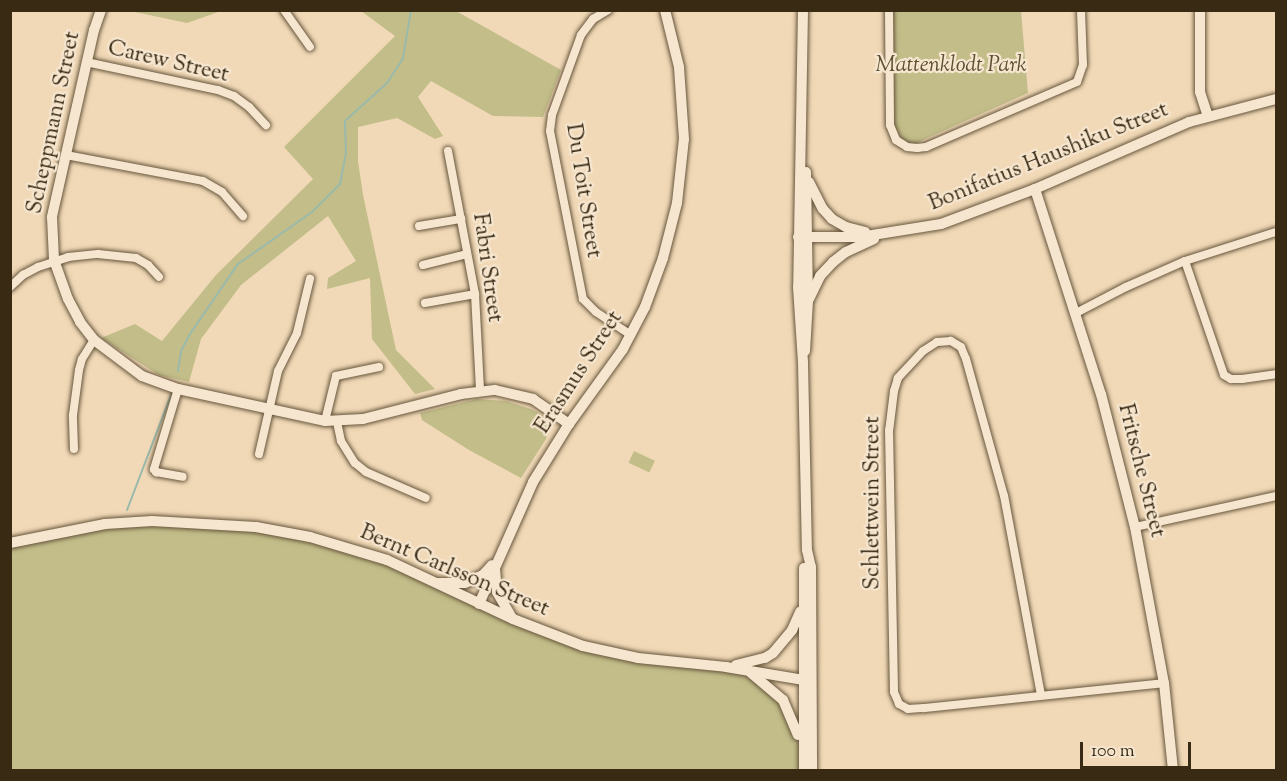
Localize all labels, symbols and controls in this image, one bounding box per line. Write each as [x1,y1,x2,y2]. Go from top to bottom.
street label: Scheppmann Street [23,29,87,217]
street label: Carew Street [105,36,231,90]
park label: Mattenklodt Park [875,54,1027,80]
street label: Bonifatius Haushiku Street [925,98,1173,218]
street label: Du Toit Street [558,122,606,260]
street label: Fabri Street [465,212,507,324]
street label: Erasmus Street [531,307,629,439]
street label: Fritsche Street [1111,401,1169,541]
street label: Schlettwein Street [861,416,887,590]
street label: Bernt Carlsson Street [356,520,552,624]
scale bar [1083,730,1194,768]
text: 100 m [1091,739,1135,765]

